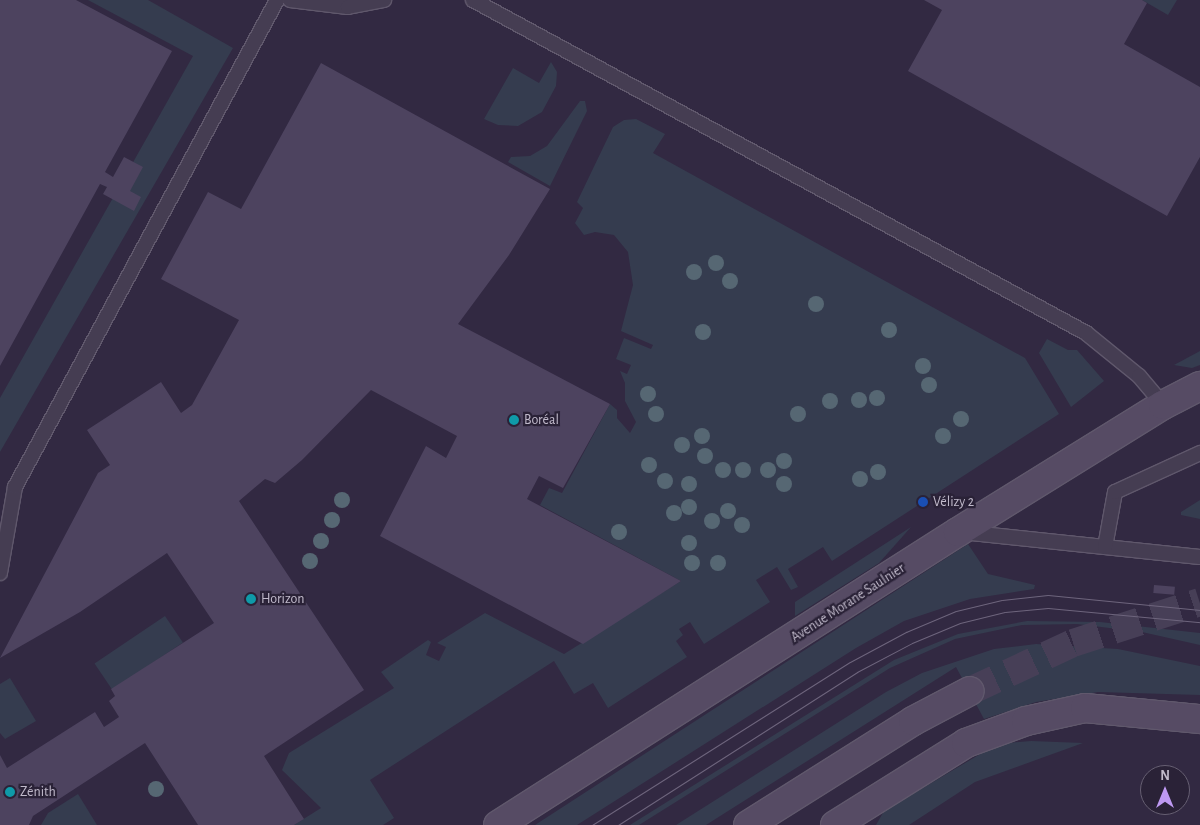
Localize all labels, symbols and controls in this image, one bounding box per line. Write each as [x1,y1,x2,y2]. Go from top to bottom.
place label: Boréal [524,412,559,428]
marker: Boréal [508,414,520,426]
place label: Vélizy 2 [933,494,974,510]
marker: Vélizy 2 [917,496,929,508]
street label: Avenue Morane Saulnier [788,560,908,646]
place label: Horizon [261,591,304,607]
marker: Horizon [245,593,257,605]
north arrow [1140,765,1190,815]
text: N [1160,769,1170,783]
place label: Zénith [20,784,56,800]
marker: Zénith [4,786,16,798]

